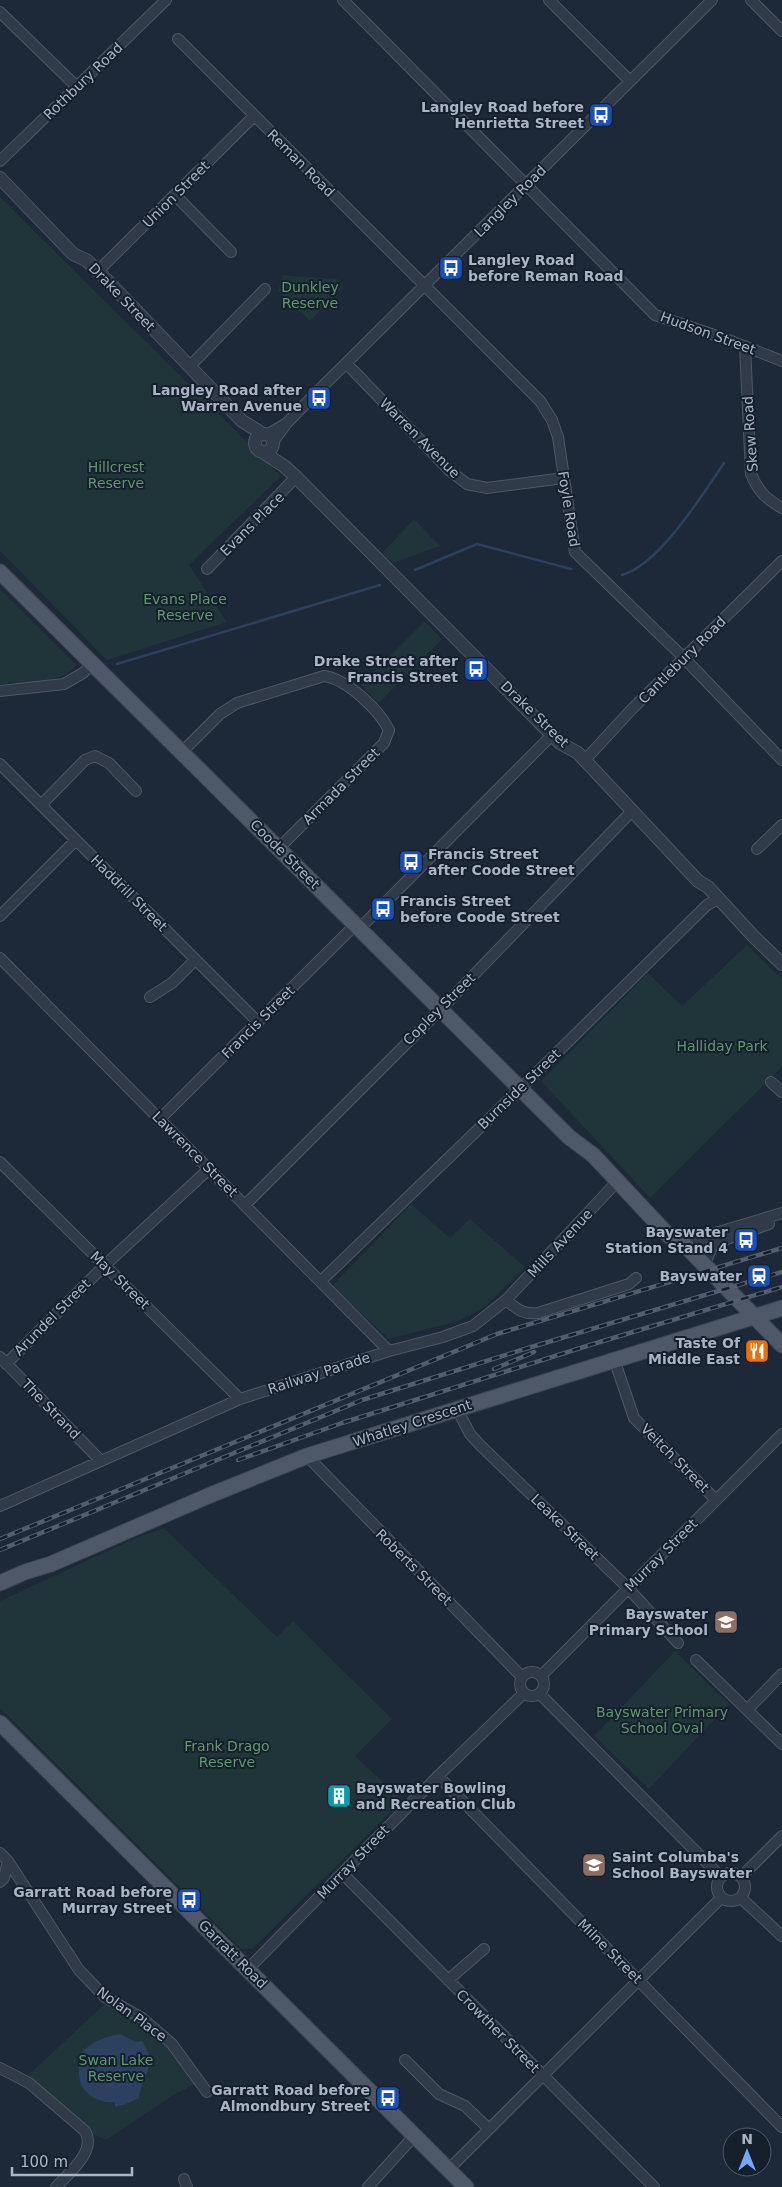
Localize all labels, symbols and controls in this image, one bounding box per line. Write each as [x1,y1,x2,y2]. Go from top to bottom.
street label: Rothbury Road [40,39,126,123]
place label: Langley Road before Henrietta Street [421,99,584,131]
bus stop icon: Langley Road before Henrietta Street [588,102,614,128]
street label: Reman Road [264,126,338,200]
street label: Union Street [139,157,213,231]
street label: Langley Road [471,162,549,240]
place label: Langley Road before Reman Road [468,252,624,284]
bus stop icon: Langley Road before Reman Road [438,255,464,281]
street label: Drake Street [86,260,159,335]
park label: Dunkley Reserve [281,279,339,311]
street label: Hudson Street [658,308,758,358]
place label: Langley Road after Warren Avenue [152,382,302,414]
bus stop icon: Langley Road after Warren Avenue [306,385,332,411]
street label: Warren Avenue [377,395,463,481]
street label: Skew Road [739,395,761,473]
park label: Hillcrest Reserve [88,459,145,491]
street label: Foyle Road [555,470,583,548]
street label: Evans Place [217,489,287,559]
park label: Evans Place Reserve [143,591,227,623]
street label: Cantlebury Road [635,613,729,707]
place label: Drake Street after Francis Street [314,653,458,685]
bus stop icon: Drake Street after Francis Street [463,656,489,682]
street label: Drake Street [498,678,573,751]
street label: Armada Street [299,744,383,828]
street label: Coode Street [247,816,323,892]
place label: Francis Street after Coode Street [428,846,575,878]
bus stop icon: Francis Street after Coode Street [398,849,424,875]
street label: Haddrill Street [88,852,171,935]
place label: Francis Street before Coode Street [400,893,560,925]
bus stop icon: Francis Street before Coode Street [370,896,396,922]
street label: Copley Street [400,969,479,1048]
street label: Francis Street [218,982,298,1062]
park label: Halliday Park [676,1038,769,1054]
street label: Burnside Street [474,1045,564,1132]
street label: Lawrence Street [149,1108,241,1200]
street label: Mills Avenue [524,1206,596,1280]
place label: Bayswater Station Stand 4 [605,1224,728,1256]
bus stop icon: Bayswater Station Stand 4 [733,1227,759,1253]
street label: May Street [87,1248,153,1312]
station icon: Bayswater [746,1263,772,1289]
place label: Bayswater [659,1268,742,1284]
street label: Arundel Street [10,1275,94,1359]
place label: Taste Of Middle East [648,1335,741,1367]
restaurant icon: Taste Of Middle East [744,1338,770,1364]
street label: Railway Parade [266,1349,372,1397]
street label: The Strand [18,1375,83,1442]
street label: Whatley Crescent [351,1396,474,1450]
street label: Veitch Street [638,1421,713,1496]
street label: Leake Street [528,1491,603,1564]
street label: Murray Street [621,1515,701,1595]
street label: Roberts Street [373,1526,456,1609]
place label: Bayswater Primary School [589,1606,708,1638]
school or university icon: Bayswater Primary School [713,1609,739,1635]
park label: Bayswater Primary School Oval [596,1704,728,1736]
park label: Frank Drago Reserve [184,1738,270,1770]
place label: Bayswater Bowling and Recreation Club [356,1780,516,1812]
building icon: Bayswater Bowling and Recreation Club [326,1783,352,1809]
street label: Murray Street [314,1822,392,1902]
place label: Saint Columba's School Bayswater [612,1849,752,1881]
school or university icon: Saint Columba's School Bayswater [581,1852,607,1878]
place label: Garratt Road before Murray Street [13,1884,172,1916]
bus stop icon: Garratt Road before Murray Street [176,1887,202,1913]
street label: Milne Street [575,1916,646,1987]
street label: Garratt Road [196,1917,270,1991]
street label: Nolan Place [94,1983,170,2045]
street label: Crowther Street [453,1986,543,2076]
park label: Swan Lake Reserve [79,2052,153,2084]
place label: Garratt Road before Almondbury Street [211,2082,370,2114]
bus stop icon: Garratt Road before Almondbury Street [375,2085,401,2111]
north arrow [722,2127,772,2177]
text: N [741,2131,753,2147]
scale bar [12,2144,132,2176]
text: 100 m [20,2153,68,2171]

